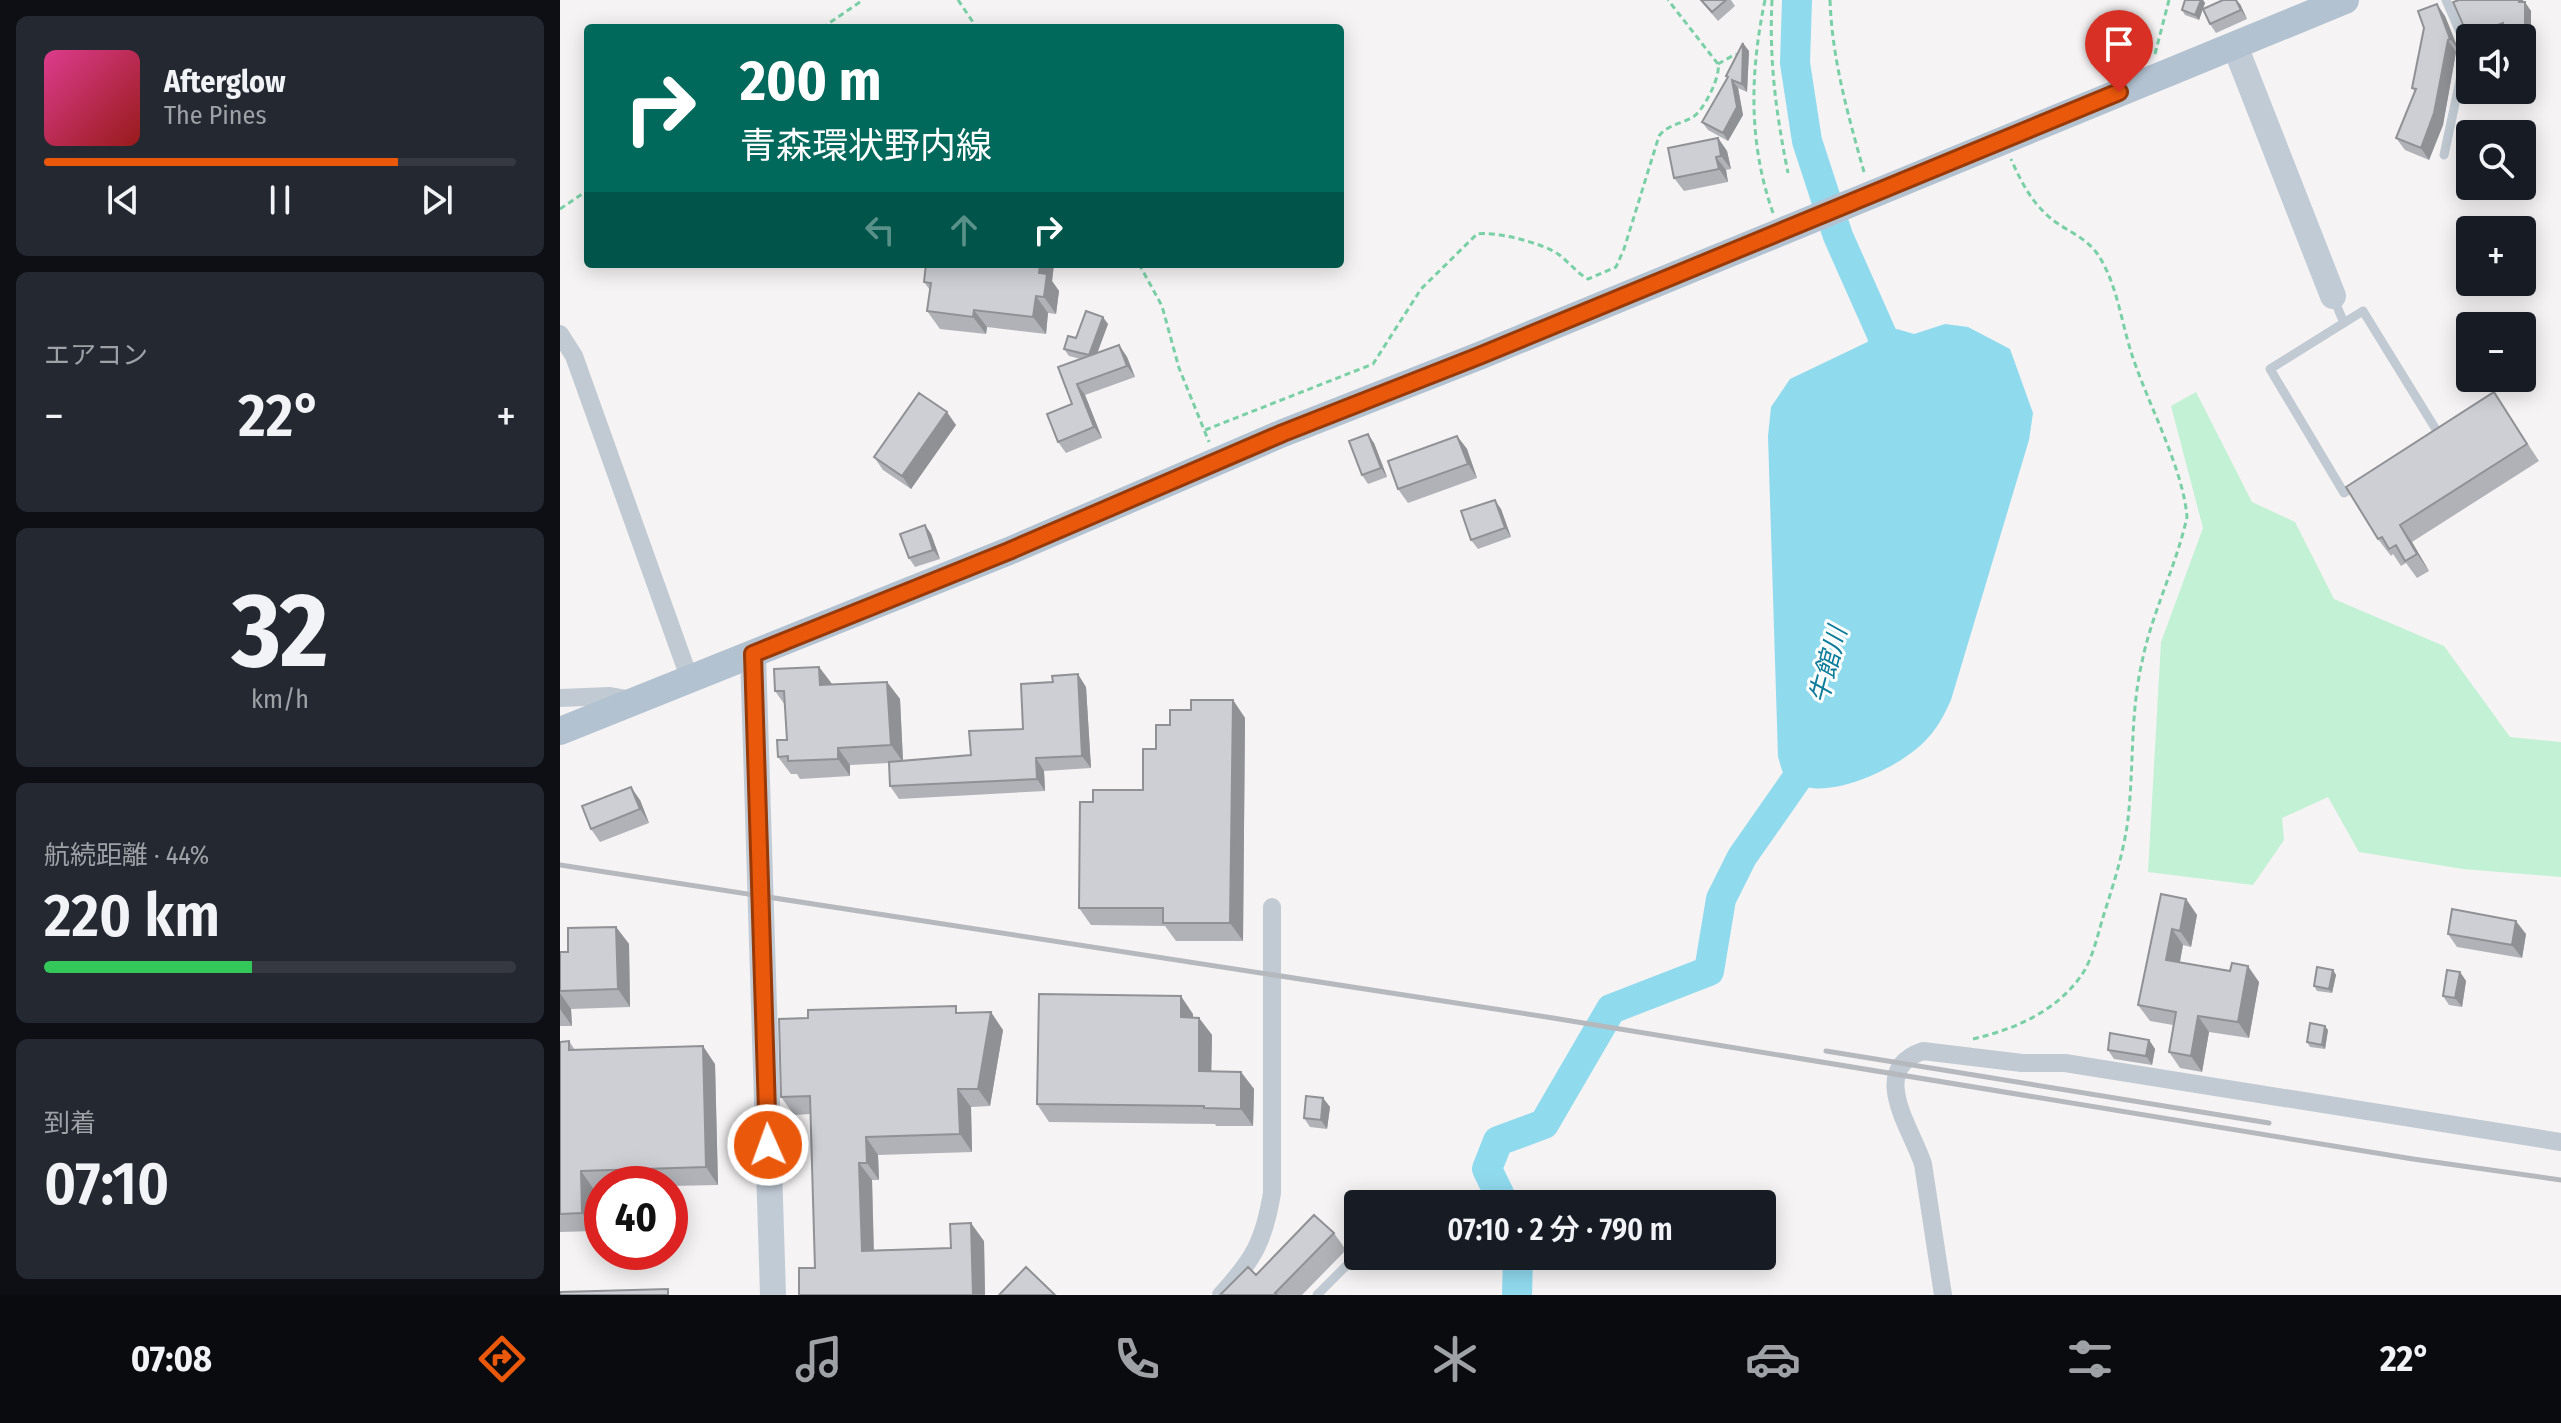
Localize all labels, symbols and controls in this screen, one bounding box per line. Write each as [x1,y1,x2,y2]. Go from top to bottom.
pin [2085,10,2153,92]
icon: arrive [2097,22,2141,66]
map controls [2456,24,2536,392]
button: sound [2456,24,2536,104]
text: 200 m [740,48,881,115]
icon: right [608,56,712,160]
text: Afterglow [164,64,286,100]
text: The Pines [164,100,267,131]
button: search [2456,120,2536,200]
text: 青森環状野内線 [740,124,992,168]
icon: previous [101,178,145,222]
icon: pause [258,178,302,222]
icon: next [415,178,459,222]
icon: left [858,208,902,252]
icon: ahead [942,208,986,252]
icon: right [1026,208,1070,252]
button: + [2456,216,2536,296]
button: − [2456,312,2536,392]
text: エアコン [44,340,148,371]
text: 22° [238,380,322,452]
text: − [44,390,64,443]
text: + [496,390,516,443]
text: 32 [232,569,328,694]
water label: 牛館川 [1803,621,1854,707]
text: km/h [251,684,309,715]
text: 航続距離 · 44% [44,840,209,871]
text: 220 km [44,880,220,952]
position arrow [726,1103,810,1187]
text: 到着 [44,1108,96,1139]
text: 07:10 [44,1148,169,1220]
speed limit sign: 40 [584,1166,688,1270]
text: 07:10 · 2 分 · 790 m [1447,1212,1673,1248]
icon: directions [474,1331,530,1387]
icon: music [791,1331,847,1387]
icon: phone [1109,1331,1165,1387]
icon: climate [1427,1331,1483,1387]
icon: car [1745,1331,1801,1387]
icon: filters [2062,1331,2118,1387]
text: 07:08 [131,1337,212,1381]
text: 22° [2380,1337,2430,1381]

